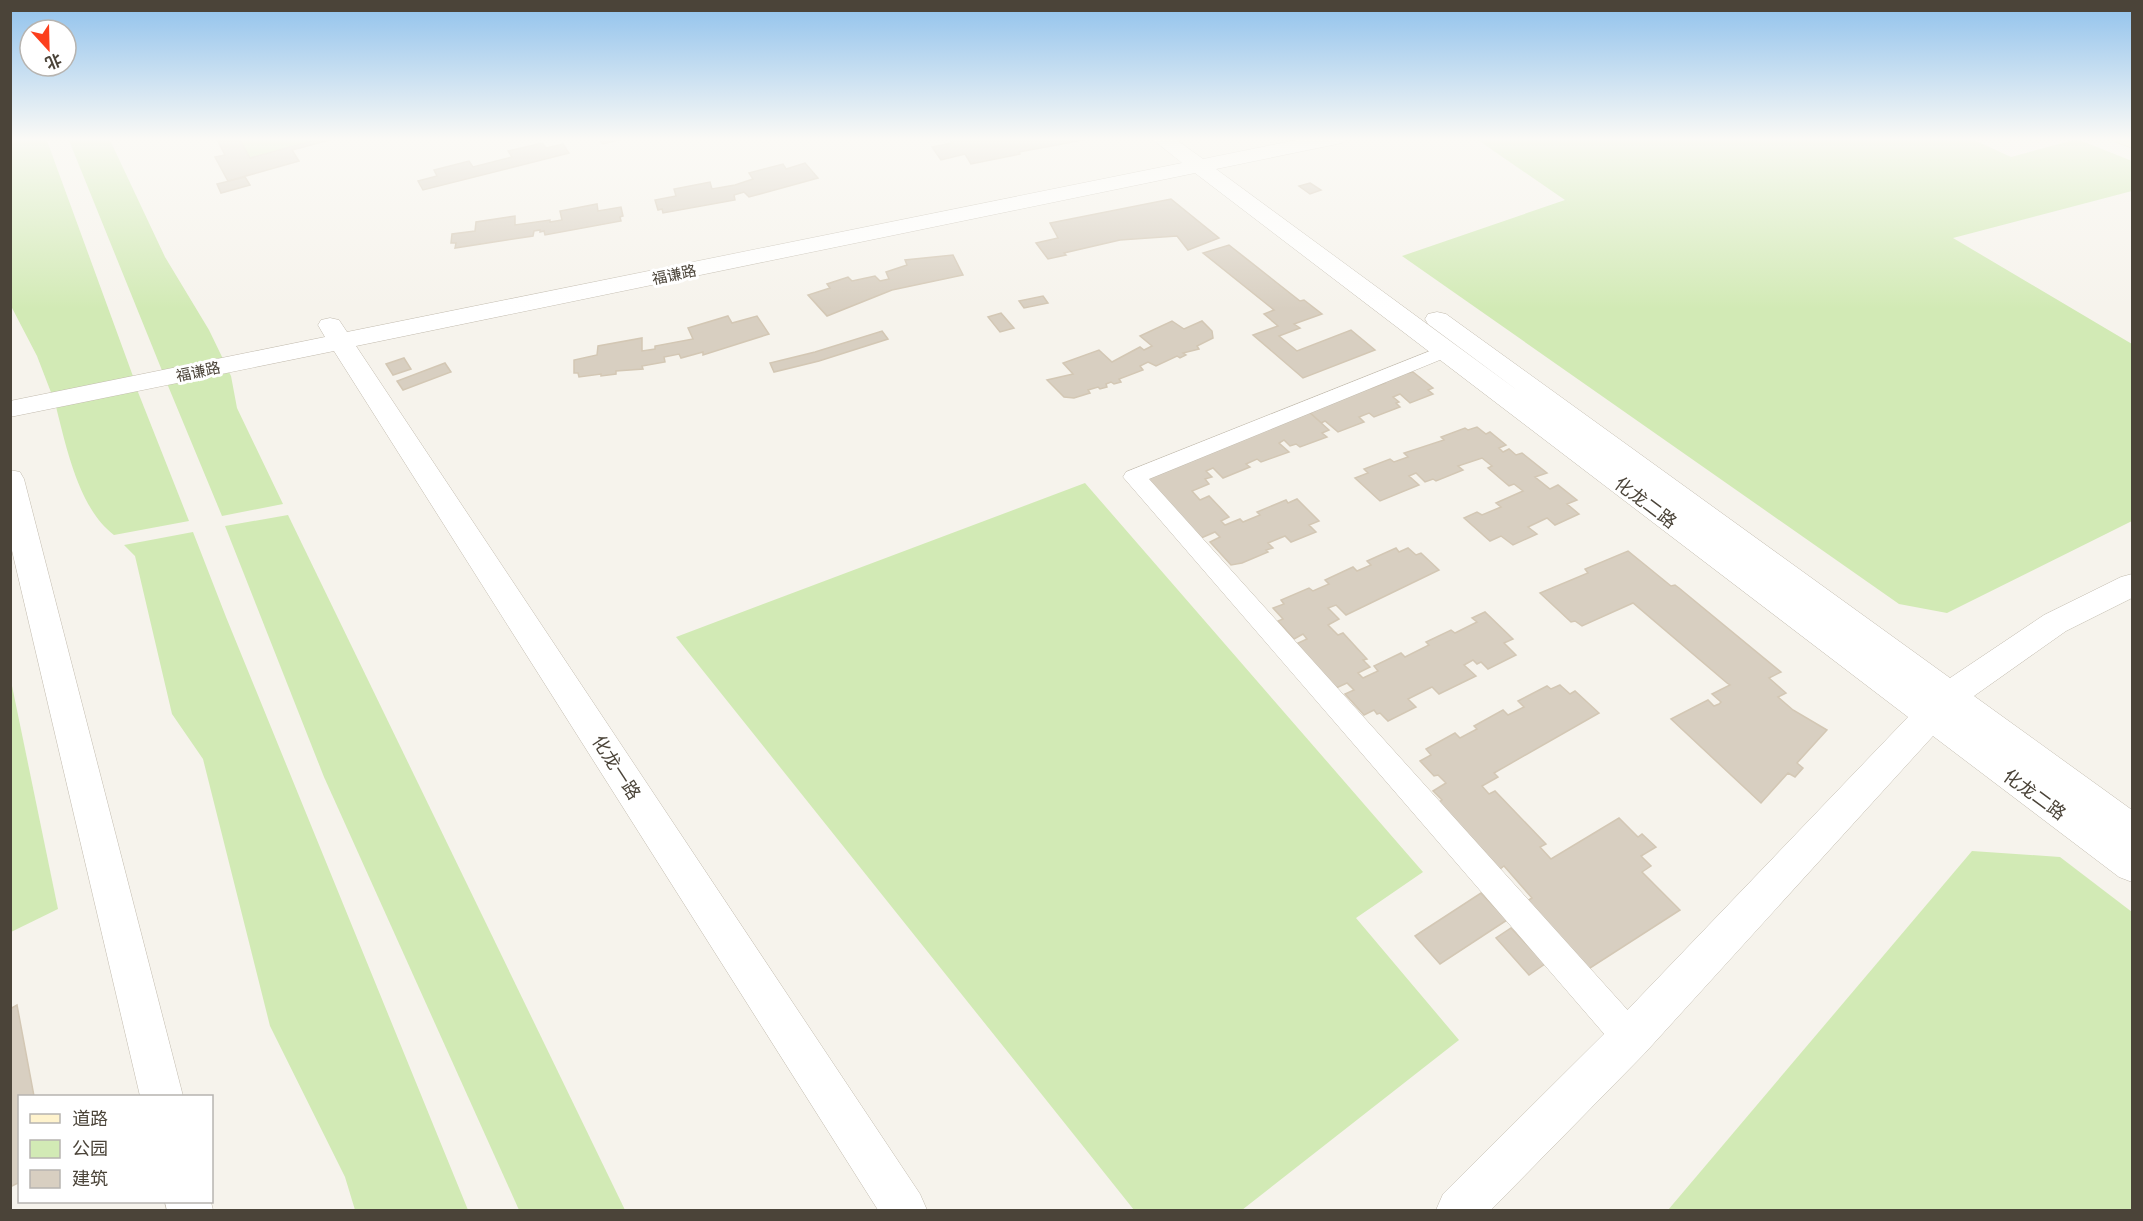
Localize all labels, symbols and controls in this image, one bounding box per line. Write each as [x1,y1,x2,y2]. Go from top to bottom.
north arrow [18,18,78,78]
text: 北 [42,50,65,74]
street label: 福谦路 [650,261,698,287]
street label: 福谦路 [174,358,222,384]
street label: 化龙二路 [1611,472,1681,532]
street label: 化龙一路 [588,731,646,803]
street label: 化龙二路 [1999,764,2071,824]
legend [18,1095,213,1203]
text: 道路 [72,1107,108,1129]
text: 公园 [72,1137,108,1159]
text: 建筑 [72,1167,108,1189]

